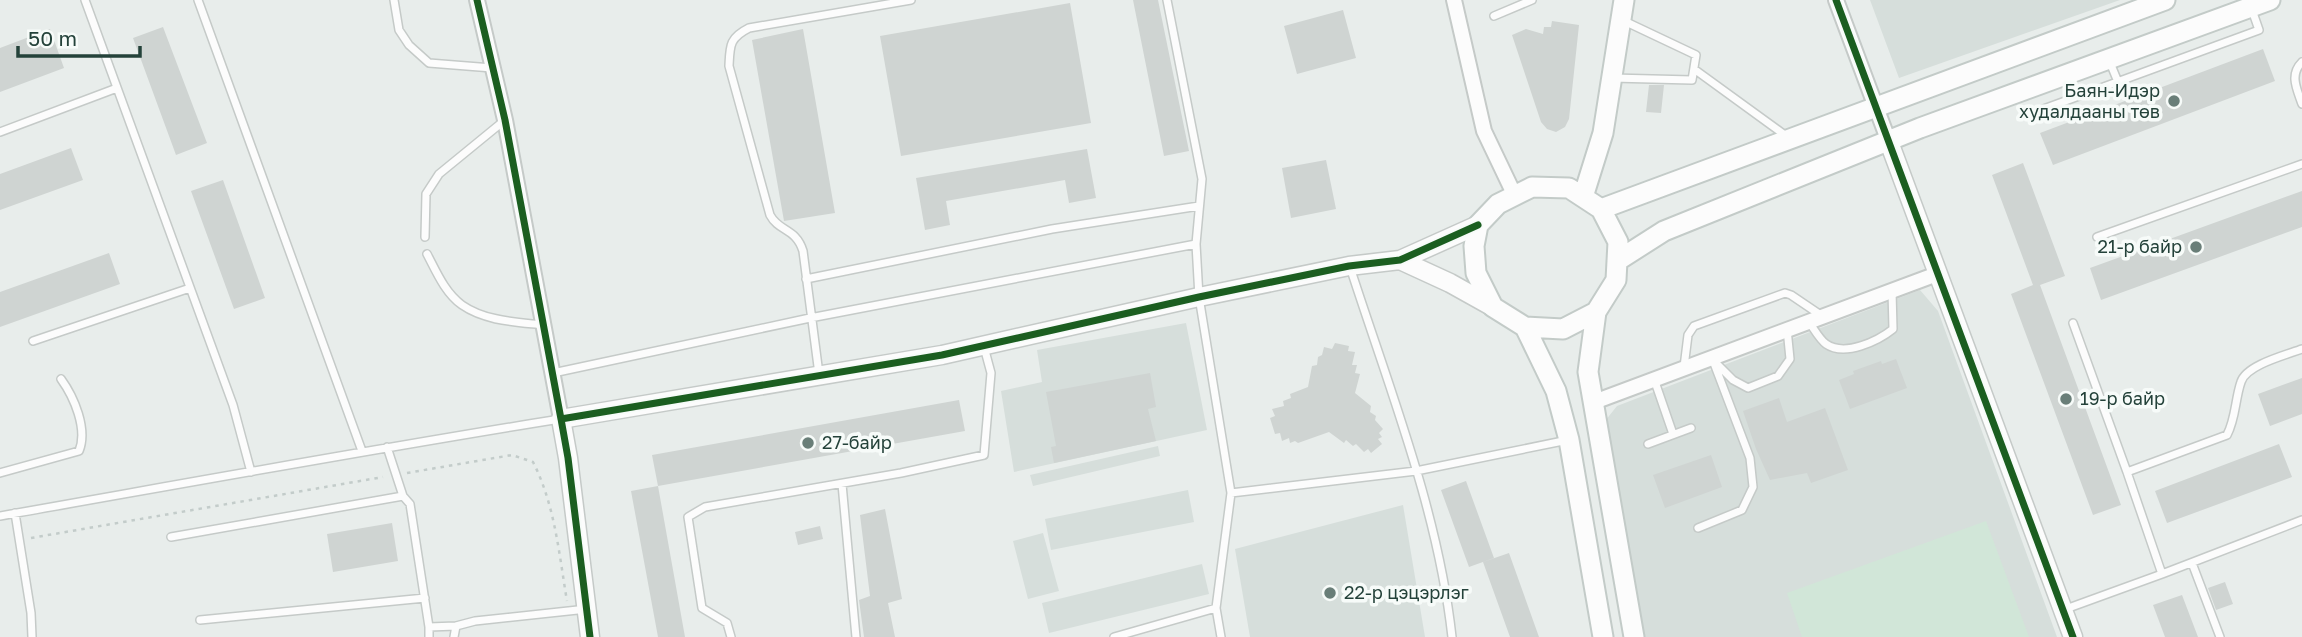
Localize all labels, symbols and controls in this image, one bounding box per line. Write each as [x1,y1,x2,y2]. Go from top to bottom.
scale bar [18,14,140,58]
text: 50 m [28,25,77,51]
place label: Баян-Идэр худалдааны төв [2019,79,2160,122]
marker: Баян-Идэр худалдааны төв [2166,93,2182,109]
place label: 21-р байр [2097,235,2182,257]
marker: 21-р байр [2188,239,2204,255]
place label: 19-р байр [2080,387,2165,409]
marker: 19-р байр [2058,391,2074,407]
place label: 27-байр [822,431,892,453]
marker: 27-байр [800,435,816,451]
place label: 22-р цэцэрлэг [1344,581,1469,603]
marker: 22-р цэцэрлэг [1322,585,1338,601]

